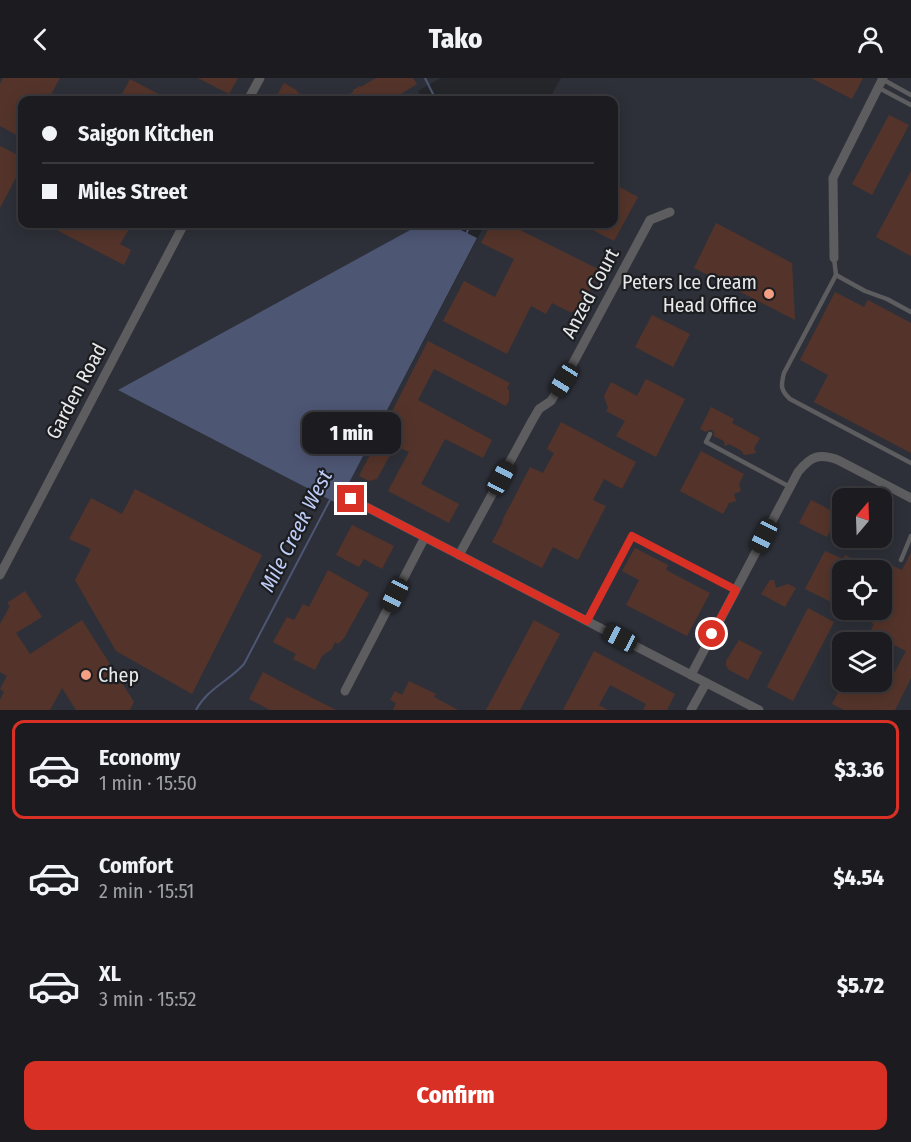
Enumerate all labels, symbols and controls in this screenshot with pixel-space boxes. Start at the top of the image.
icon: back [24,23,57,56]
text: Tako [429,23,482,55]
icon: person [854,23,887,56]
text: Saigon Kitchen [78,120,214,147]
text: Miles Street [78,178,187,205]
street label: Anzed Court [556,244,624,342]
place label: Peters Ice Cream Head Office [622,270,757,317]
marker: Peters Ice Cream Head Office [762,287,776,301]
street label: Garden Road [41,339,111,443]
car [547,360,581,400]
callout: 1 min [302,412,400,454]
text: 1 min [330,421,373,445]
car [485,458,517,498]
water label: Mile Creek West [254,466,338,596]
route end [337,485,364,512]
north arrow [832,488,892,548]
map controls [832,488,892,692]
car [748,516,780,556]
button: locate [832,560,892,620]
car [379,575,411,615]
route start [698,620,725,647]
car [600,622,640,654]
button: layers [832,632,892,692]
place label: Chep [98,663,139,687]
marker: Chep [79,668,93,682]
icon: car [27,743,81,797]
text: Economy [99,744,180,771]
text: $3.36 [835,756,884,783]
text: 1 min · 15:50 [99,771,197,795]
icon: car [27,851,81,905]
text: Comfort [99,852,173,879]
text: $4.54 [834,864,884,891]
text: 2 min · 15:51 [99,879,194,903]
icon: car [27,959,81,1013]
text: XL [99,960,121,987]
text: $5.72 [837,972,884,999]
text: 3 min · 15:52 [99,987,196,1011]
button: Confirm [24,1061,887,1130]

